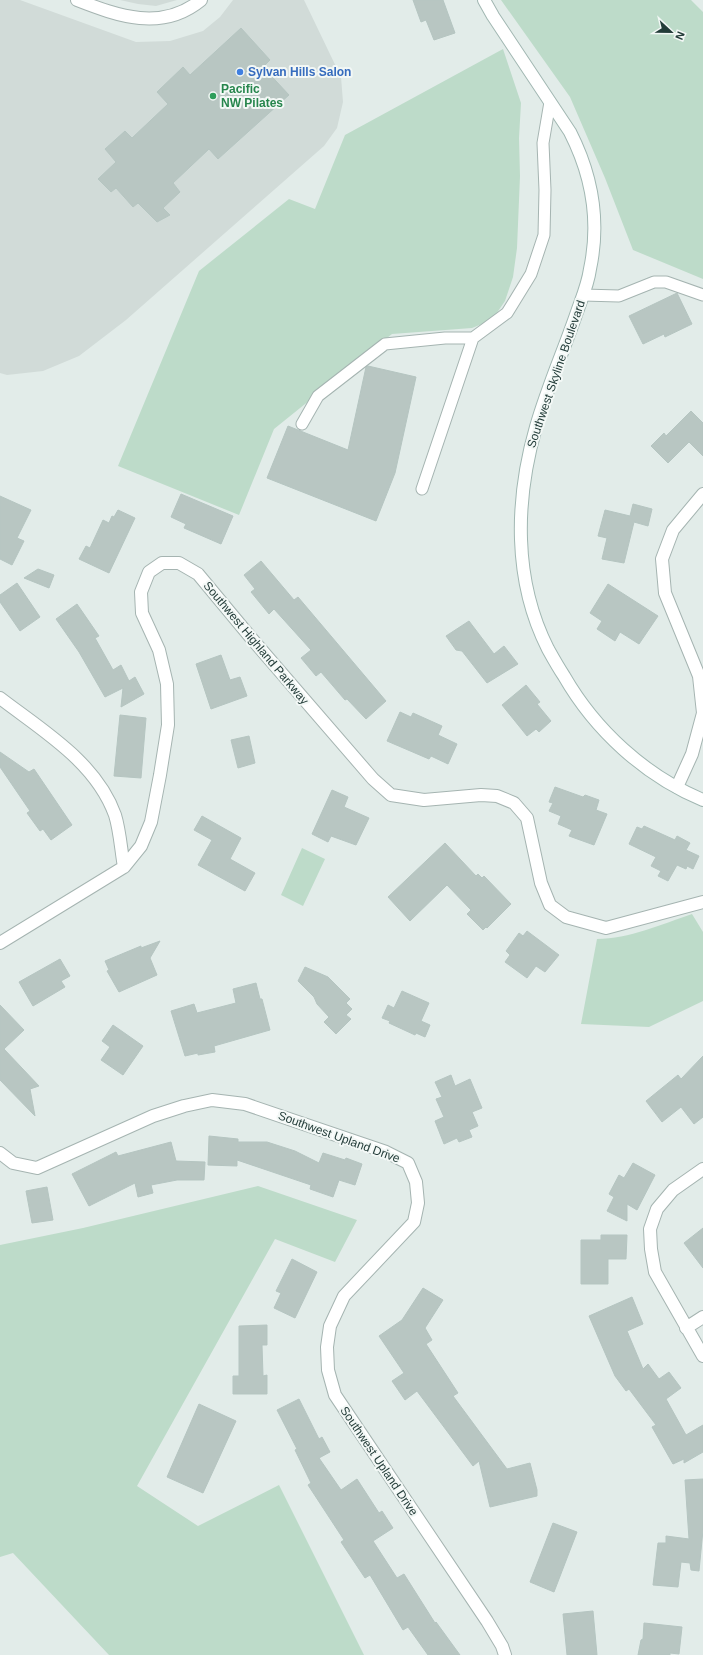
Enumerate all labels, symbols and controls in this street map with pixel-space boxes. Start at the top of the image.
north arrow [651,12,691,52]
text: N [673,30,687,42]
place label: Sylvan Hills Salon [248,65,351,79]
marker: Sylvan Hills Salon [235,67,245,77]
place label: Pacific NW Pilates [221,82,283,110]
marker: Pacific NW Pilates [208,91,218,101]
street label: Southwest Skyline Boulevard [524,298,588,450]
street label: Southwest Highland Parkway [200,579,312,707]
street label: Southwest Upland Drive [276,1108,402,1166]
street label: Southwest Upland Drive [337,1404,421,1519]

